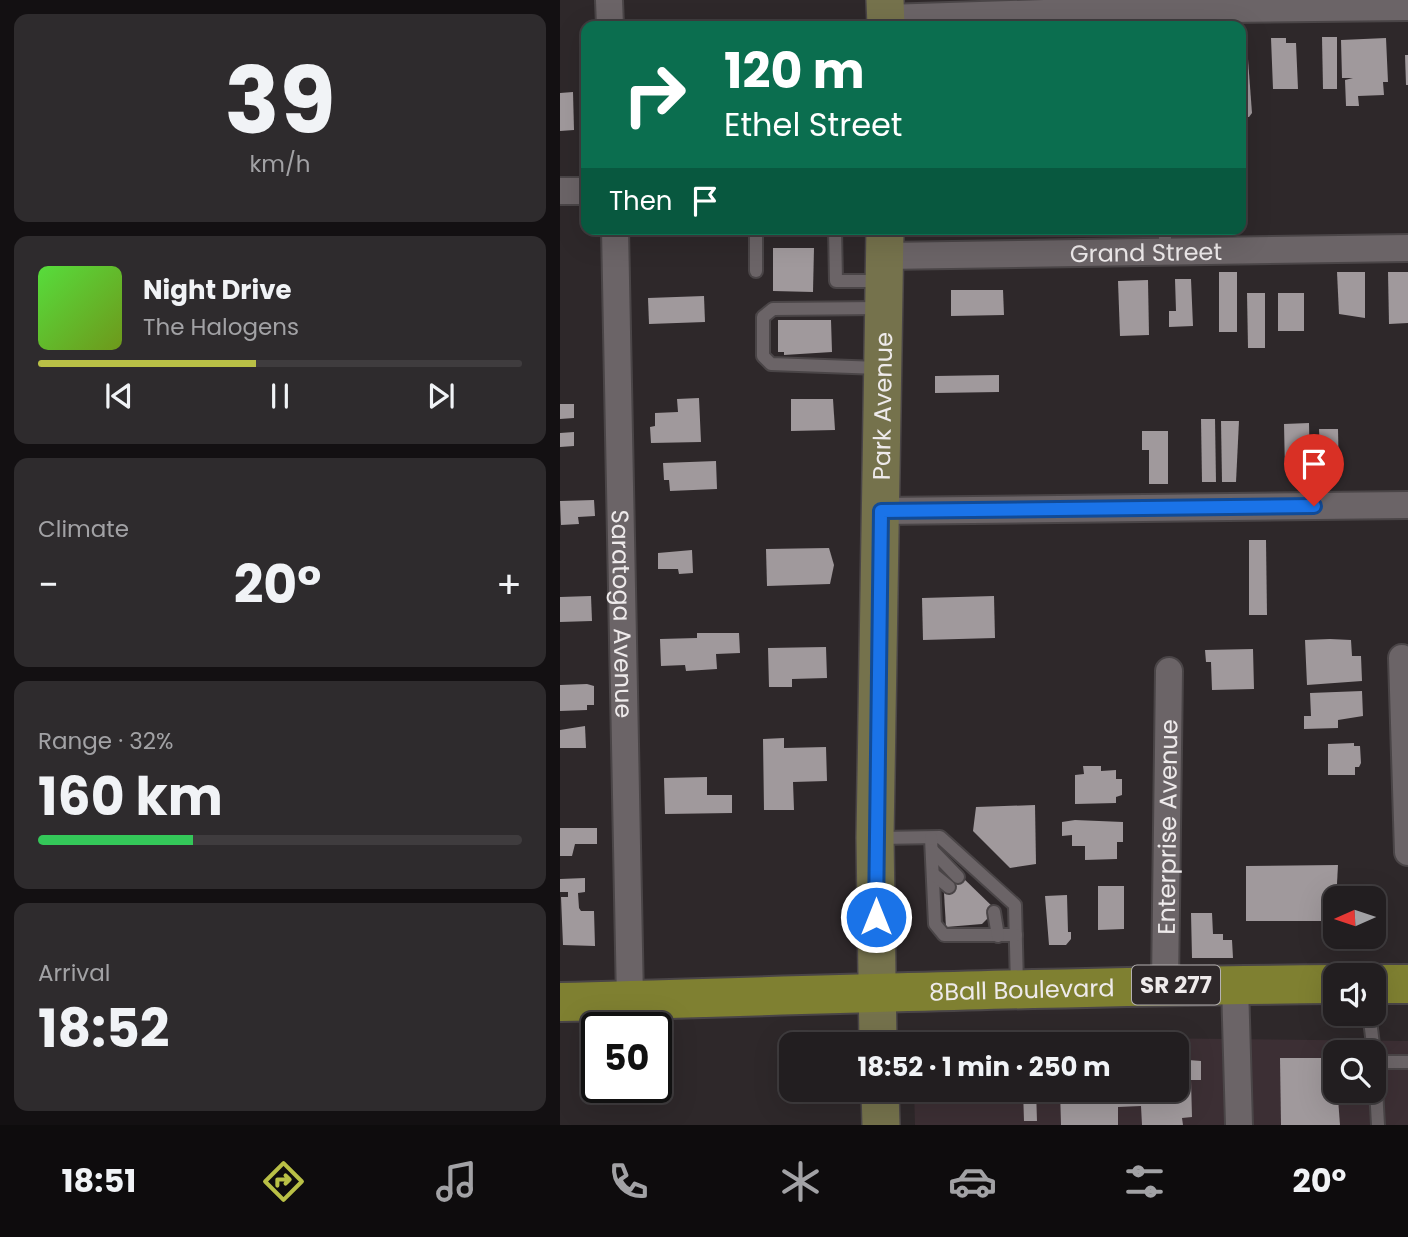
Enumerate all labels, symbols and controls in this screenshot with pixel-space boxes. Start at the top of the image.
text: 39 [224,37,336,165]
text: 120 m [724,37,865,105]
icon: right [609,49,700,140]
text: Ethel Street [724,102,903,147]
text: km/h [249,148,311,180]
icon: arrive [686,182,724,220]
text: Then [609,183,672,219]
street label: Grand Street [1070,234,1222,270]
text: Night Drive [143,272,291,308]
text: The Halogens [143,311,299,343]
street label: Park Avenue [864,332,900,480]
icon: previous [100,377,138,415]
icon: pause [261,377,299,415]
icon: next [422,377,460,415]
pin [1284,434,1344,506]
icon: arrive [1295,445,1333,483]
street label: Saratoga Avenue [604,509,641,719]
text: Climate [38,513,129,545]
text: 20° [234,548,321,621]
text: − [38,558,59,611]
text: + [496,558,522,611]
street label: Enterprise Avenue [1149,719,1185,935]
text: Range · 32% [38,725,173,757]
text: 160 km [38,760,223,833]
position arrow [839,880,913,954]
north arrow [1323,886,1386,948]
map controls [1323,886,1386,1103]
text: Arrival [38,957,110,989]
button: sound [1323,963,1386,1026]
road number: SR 277 [1132,966,1220,1004]
street label: 8Ball Boulevard [929,971,1115,1008]
text: 18:52 [38,992,170,1065]
speed limit sign: 50 [581,1012,672,1103]
button: search [1323,1040,1386,1103]
text: 18:52 · 1 min · 250 m [857,1049,1111,1085]
icon: directions [259,1157,308,1206]
icon: music [432,1157,481,1206]
icon: phone [604,1157,653,1206]
icon: climate [776,1157,825,1206]
icon: car [948,1157,997,1206]
icon: filters [1120,1157,1169,1206]
text: 18:51 [62,1158,136,1203]
text: 20° [1292,1158,1346,1203]

